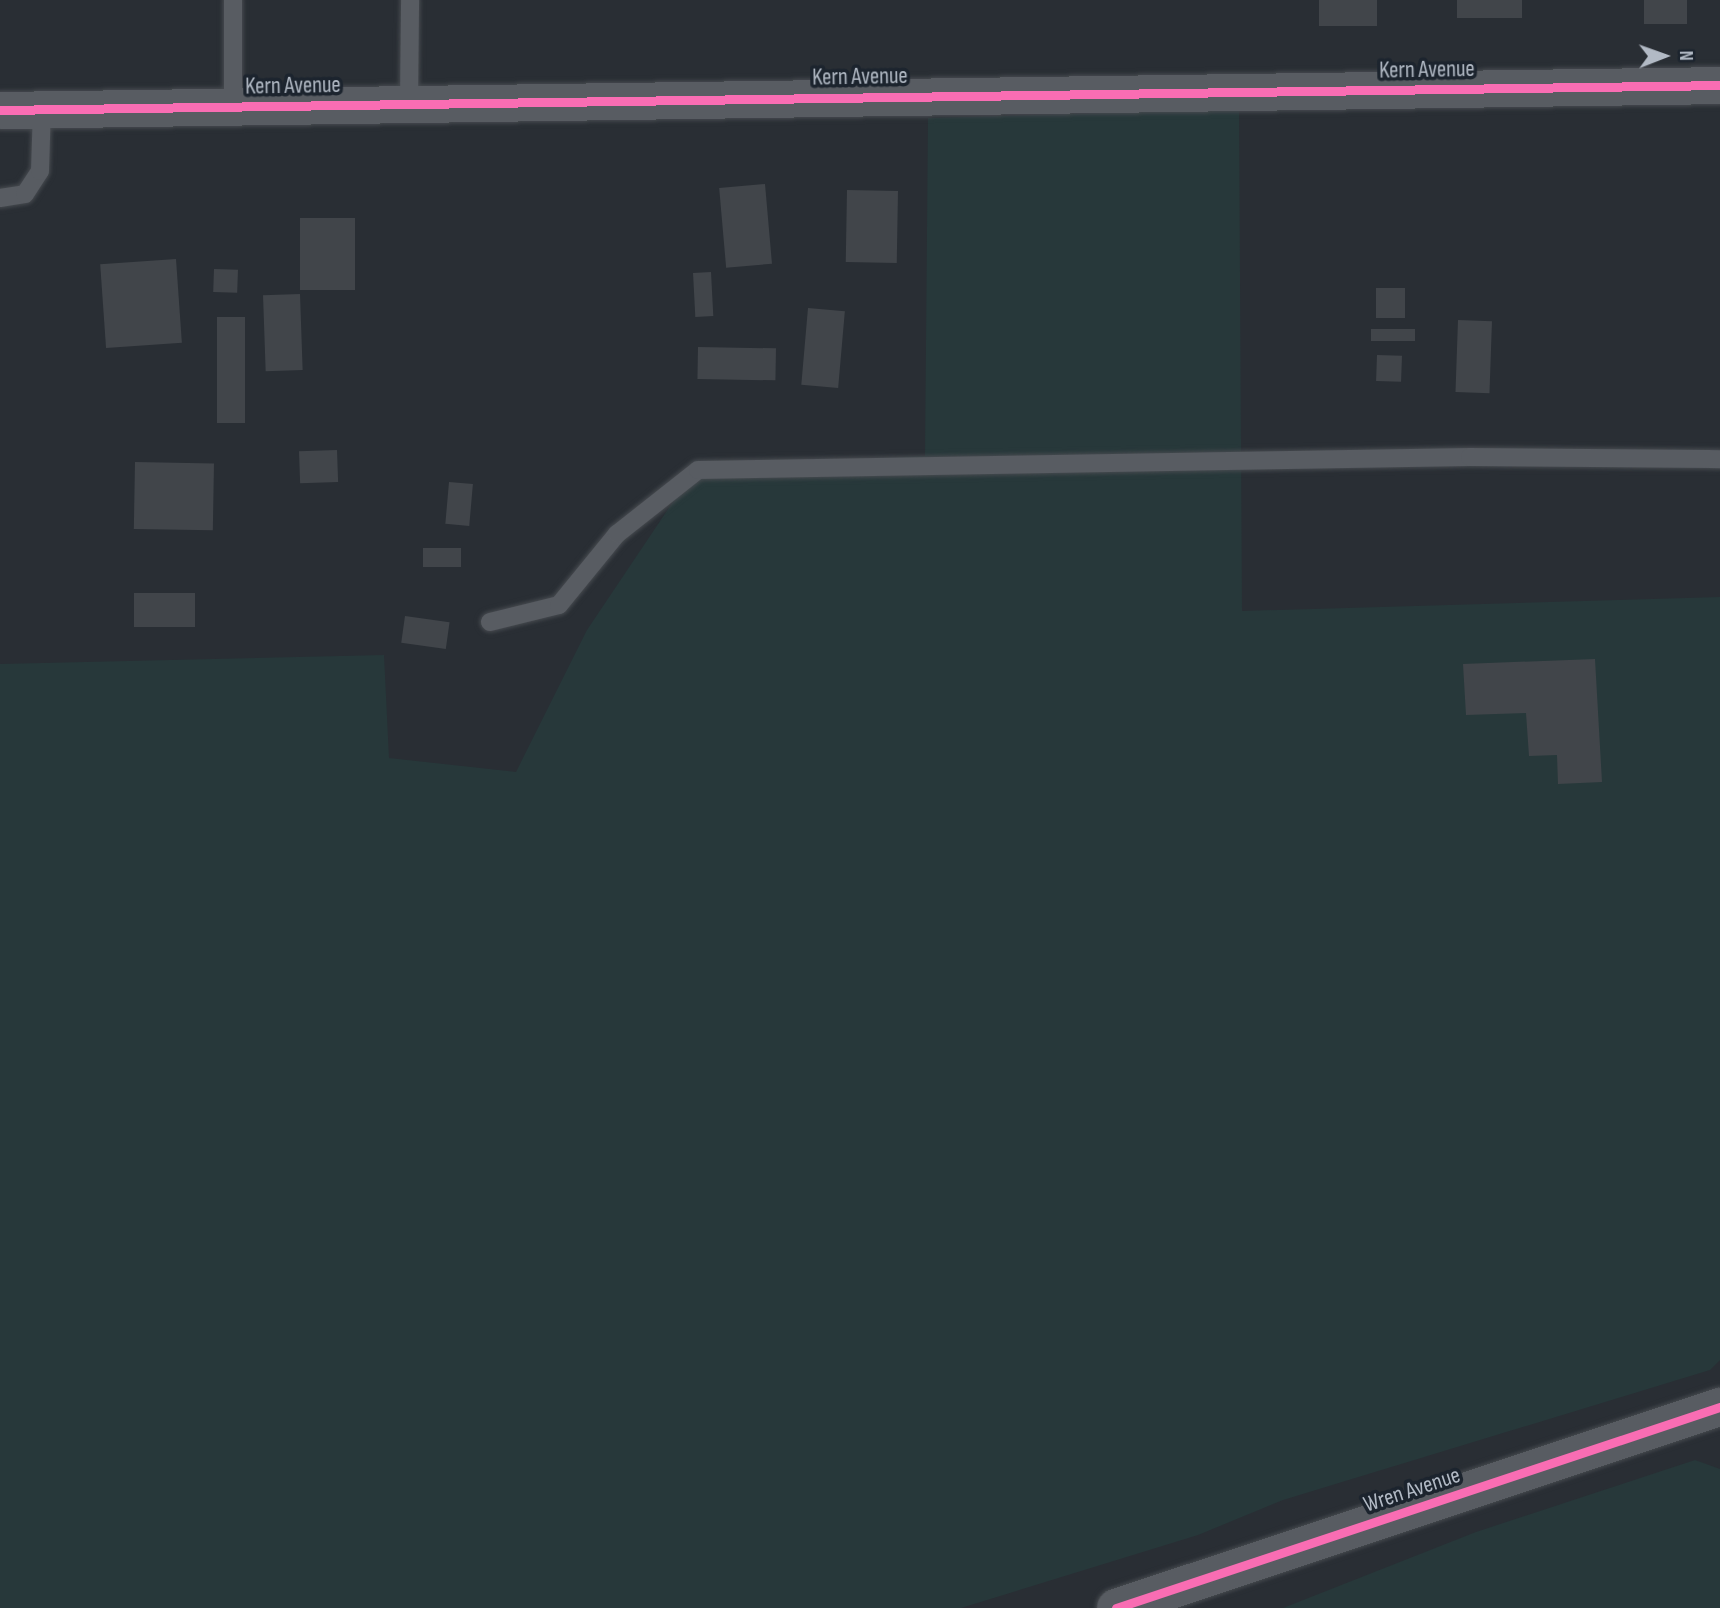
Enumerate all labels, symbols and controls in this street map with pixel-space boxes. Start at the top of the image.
north arrow [1629,21,1699,91]
text: N [1674,50,1697,61]
street label: Kern Avenue [1379,55,1475,85]
street label: Kern Avenue [812,62,908,92]
street label: Kern Avenue [245,71,341,101]
street label: Wren Avenue [1360,1461,1464,1519]

